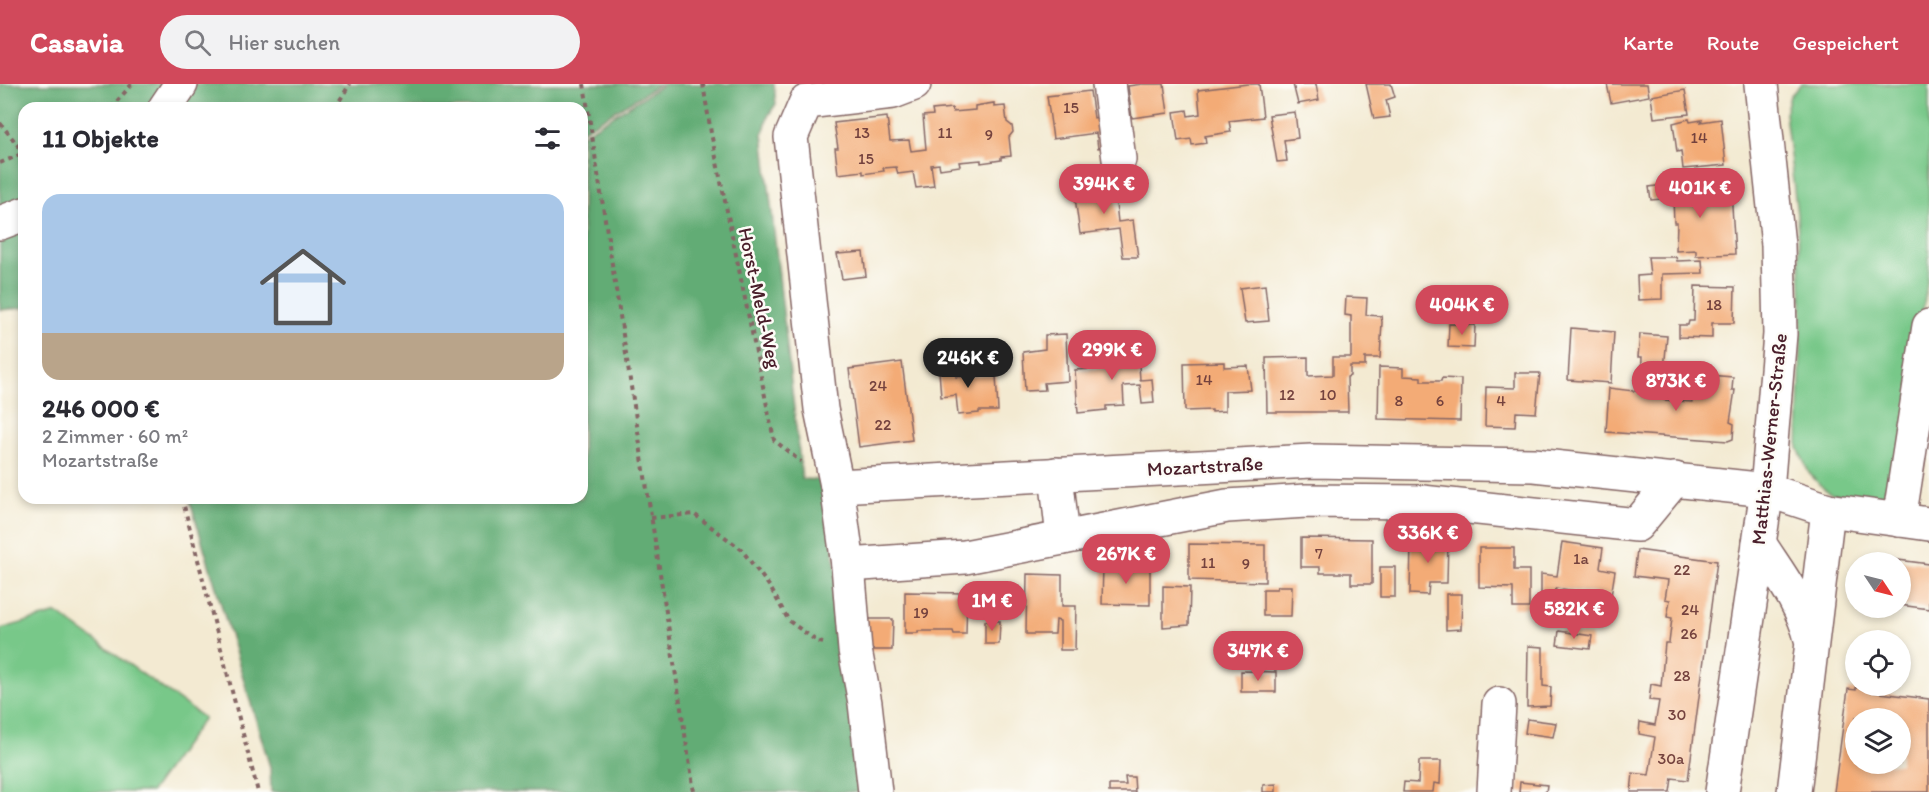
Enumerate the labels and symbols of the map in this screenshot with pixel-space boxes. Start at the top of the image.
house number: 15 [1063,98,1079,117]
house number: 13 [854,123,870,142]
house number: 11 [938,123,953,142]
house number: 9 [985,125,993,144]
house number: 14 [1690,128,1708,147]
house number: 15 [858,149,874,168]
pin: 394K € [1055,164,1153,215]
pin: 401K € [1651,168,1749,219]
street label: Horst-Meld-Weg [733,225,787,371]
pin: 404K € [1413,285,1511,336]
house number: 18 [1706,295,1722,314]
pin: 299K € [1063,330,1161,381]
street label: Matthias-Werner-Straße [1746,332,1792,546]
pin: 246K € [919,338,1017,389]
pin: 873K € [1627,361,1725,412]
house number: 14 [1195,370,1213,389]
house number: 24 [869,376,887,395]
house number: 12 [1279,385,1296,404]
house number: 10 [1319,385,1337,404]
house number: 8 [1395,391,1404,410]
house number: 6 [1436,391,1444,410]
house number: 4 [1496,391,1506,410]
house number: 22 [875,415,892,434]
street label: Mozartstraße [1146,451,1264,481]
pin: 336K € [1379,513,1477,564]
pin: 267K € [1077,534,1175,585]
house number: 7 [1315,544,1323,563]
house number: 1a [1573,549,1590,568]
north arrow [1845,552,1911,618]
house number: 11 [1201,553,1216,572]
house number: 9 [1242,554,1250,573]
house number: 22 [1674,560,1691,579]
pin: 1M € [956,581,1028,632]
pin: 582K € [1525,589,1623,640]
house number: 24 [1681,600,1699,619]
house number: 19 [913,603,929,622]
house number: 26 [1681,624,1697,643]
pin: 347K € [1209,631,1307,682]
house number: 28 [1673,666,1691,685]
house number: 30 [1668,705,1686,724]
house number: 30a [1658,749,1685,768]

